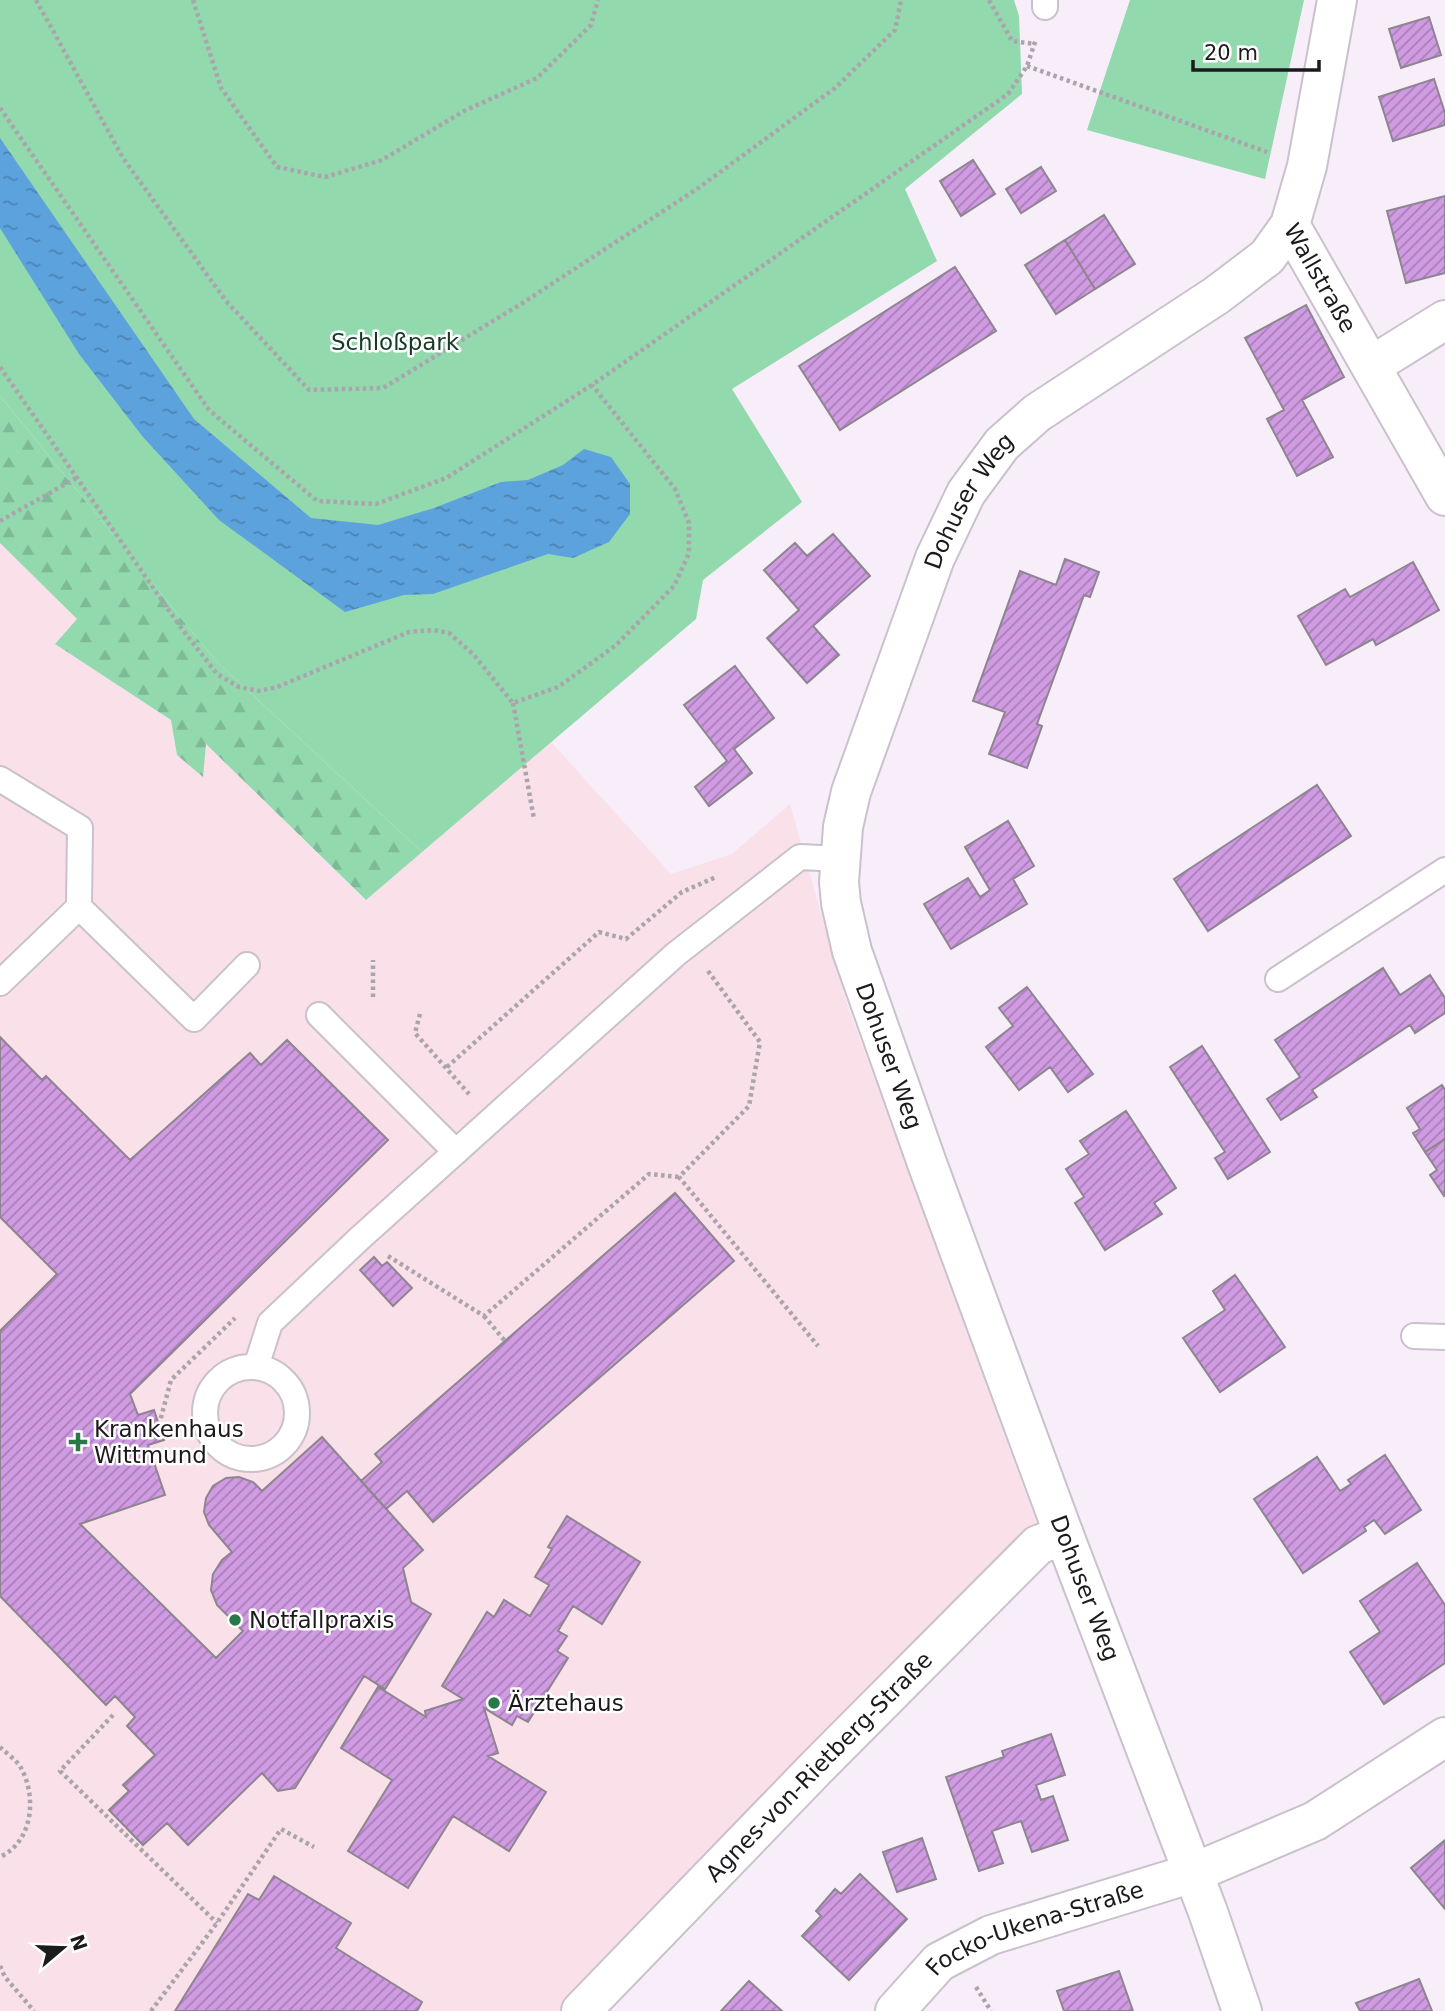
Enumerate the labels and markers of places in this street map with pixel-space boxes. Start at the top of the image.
place label: Krankenhaus Wittmund [94,1416,244,1468]
marker: Krankenhaus Wittmund [68,1432,88,1452]
place label: Notfallpraxis [249,1607,394,1633]
marker: Notfallpraxis [227,1612,243,1628]
place label: Ärztehaus [508,1689,624,1716]
marker: Ärztehaus [486,1695,502,1711]

